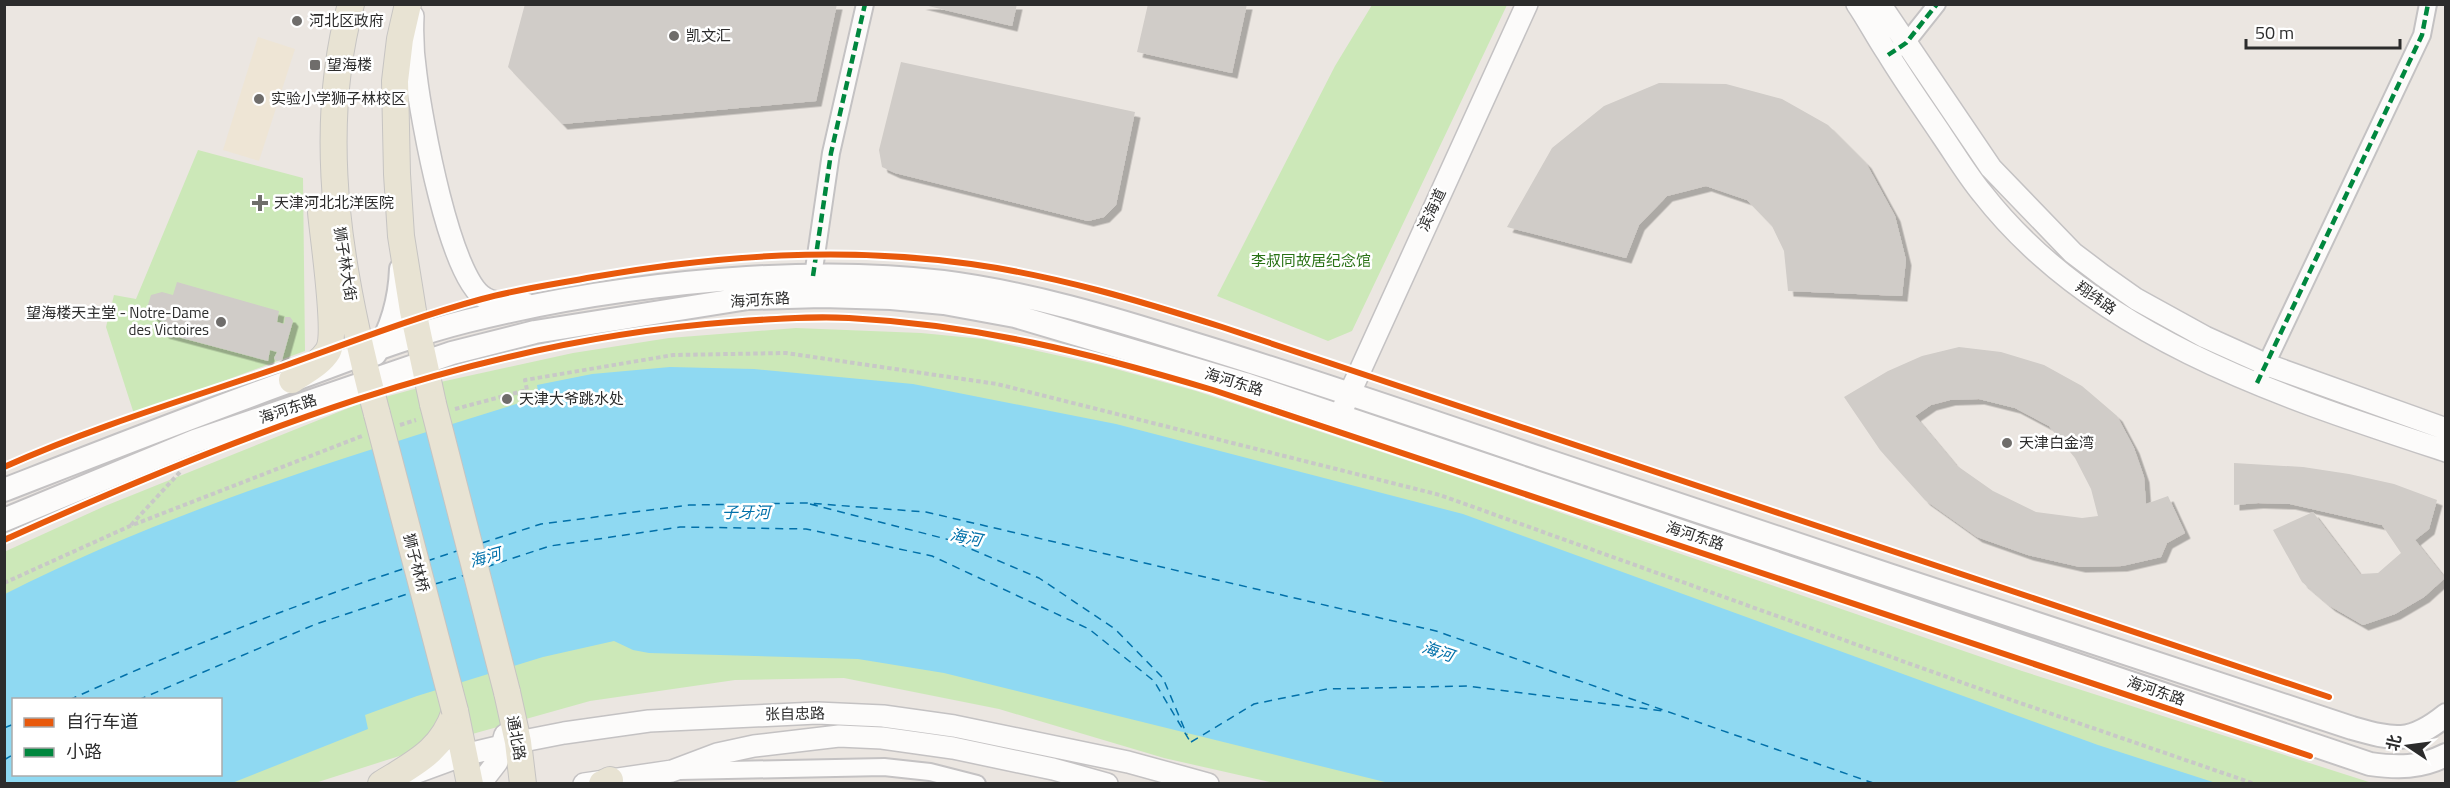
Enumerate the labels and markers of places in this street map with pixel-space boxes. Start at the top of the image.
place label: 河北区政府 [309,9,384,32]
marker: 河北区政府 [290,14,304,28]
place label: 凯文汇 [686,24,731,47]
marker: 凯文汇 [667,29,681,43]
place label: 望海楼 [327,53,372,76]
marker: 望海楼 [308,58,322,72]
place label: 实验小学狮子林校区 [271,87,406,110]
marker: 实验小学狮子林校区 [252,92,266,106]
place label: 天津河北北洋医院 [274,191,394,214]
marker: 天津河北北洋医院 [251,194,269,212]
place label: 望海楼天主堂 - Notre-Dame des Victoires [26,301,209,341]
marker: 望海楼天主堂 - Notre-Dame des Victoires [214,315,228,329]
place label: 天津大爷跳水处 [519,387,624,410]
marker: 天津大爷跳水处 [500,392,514,406]
place label: 天津白金湾 [2019,431,2094,454]
marker: 天津白金湾 [2000,436,2014,450]

